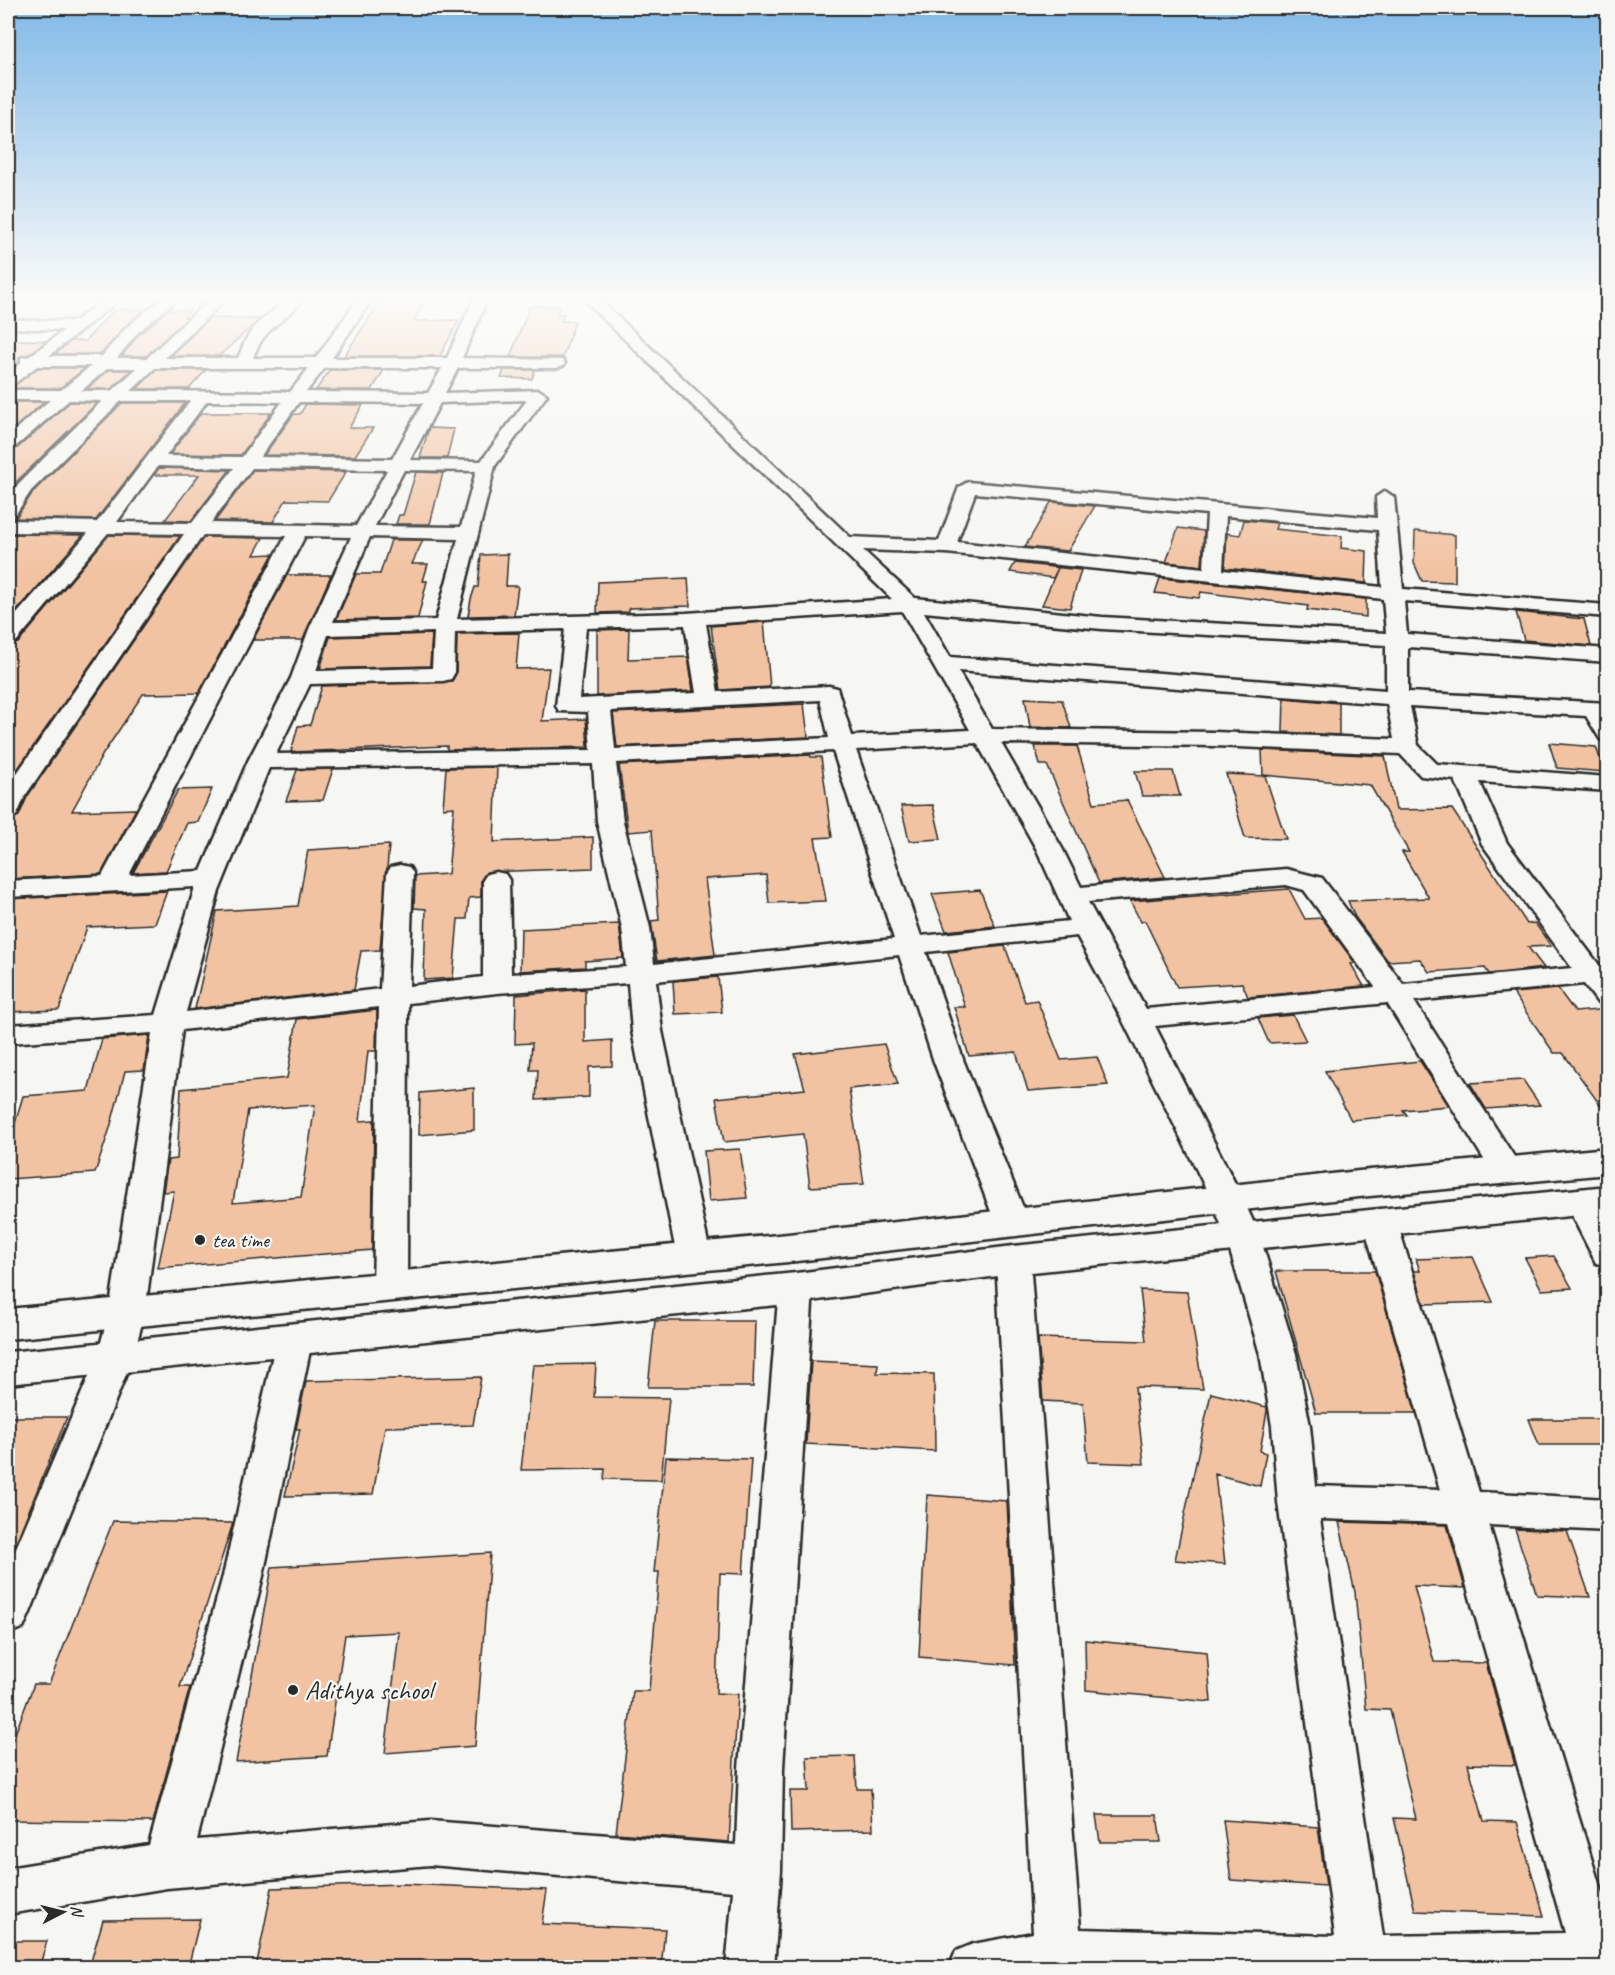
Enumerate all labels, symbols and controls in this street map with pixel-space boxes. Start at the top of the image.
place label: tea time [212,1227,271,1253]
marker: tea time [193,1233,207,1247]
place label: Adithya school [305,1674,437,1707]
marker: Adithya school [286,1683,300,1697]
north arrow [33,1882,93,1942]
text: N [66,1904,88,1919]

